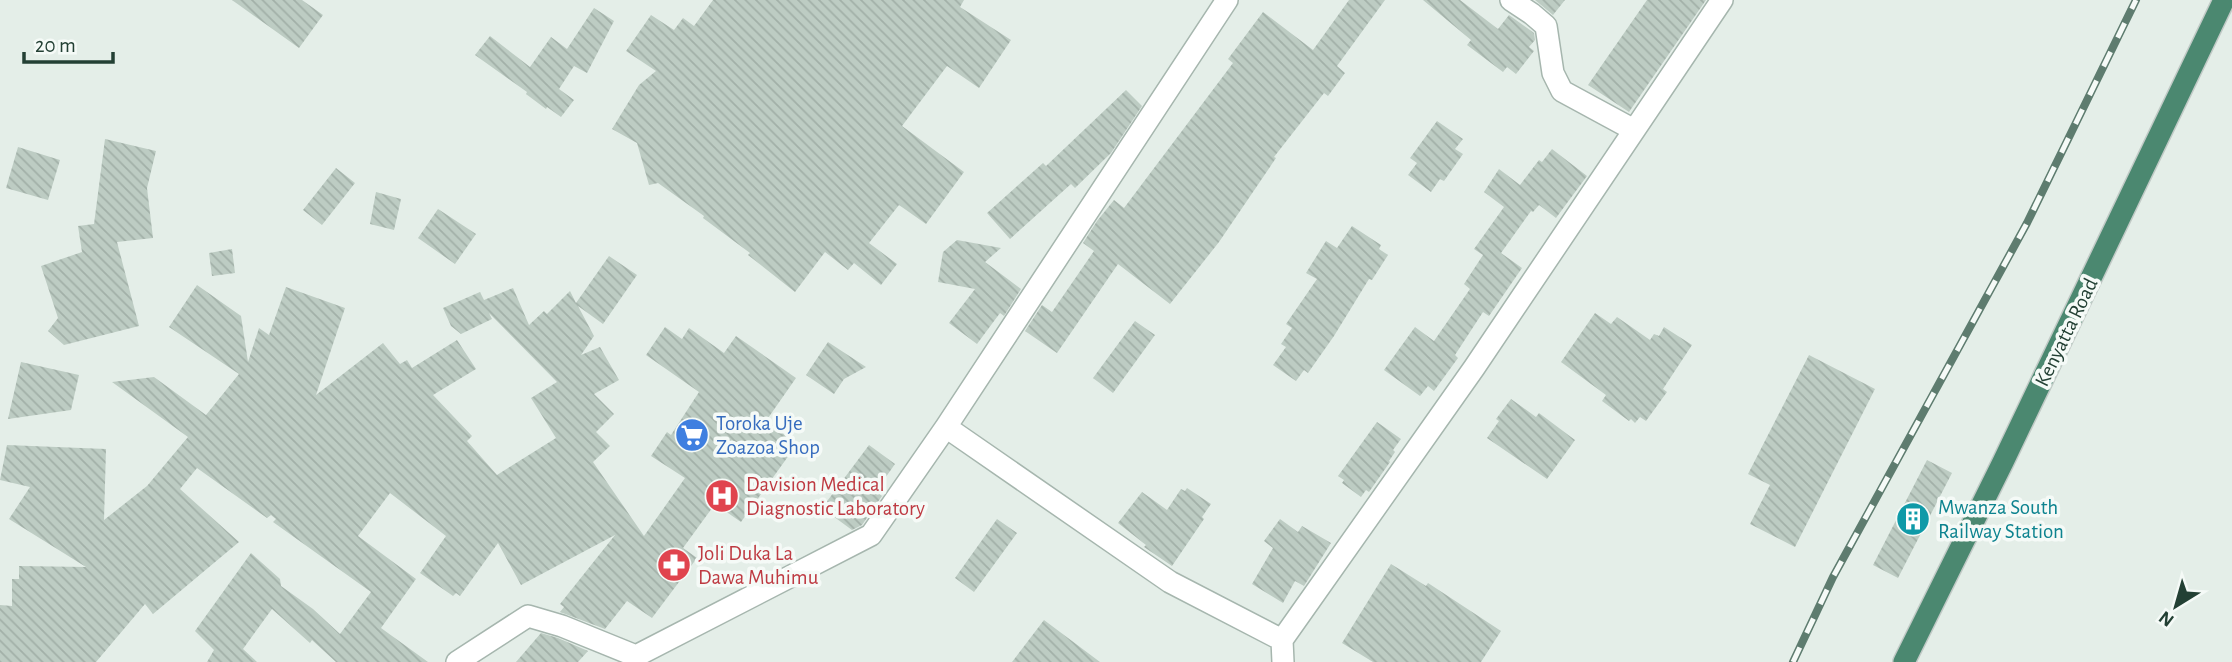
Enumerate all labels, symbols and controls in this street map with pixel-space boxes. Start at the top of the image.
scale bar [24,21,114,65]
text: 20 m [35,35,76,56]
street label: Kenyatta Road [2031,275,2102,390]
place label: Toroka Uje Zoazoa Shop [716,413,820,458]
supermarket icon: Toroka Uje Zoazoa Shop [673,416,711,454]
place label: Davision Medical Diagnostic Laboratory [746,474,925,519]
hospital icon: Davision Medical Diagnostic Laboratory [703,477,741,515]
place label: Mwanza South Railway Station [1938,497,2064,542]
building icon: Mwanza South Railway Station [1894,500,1932,538]
place label: Joli Duka La Dawa Muhimu [698,543,819,588]
pharmacy icon: Joli Duka La Dawa Muhimu [655,546,693,584]
north arrow [2141,571,2211,641]
text: N [2156,607,2178,630]

